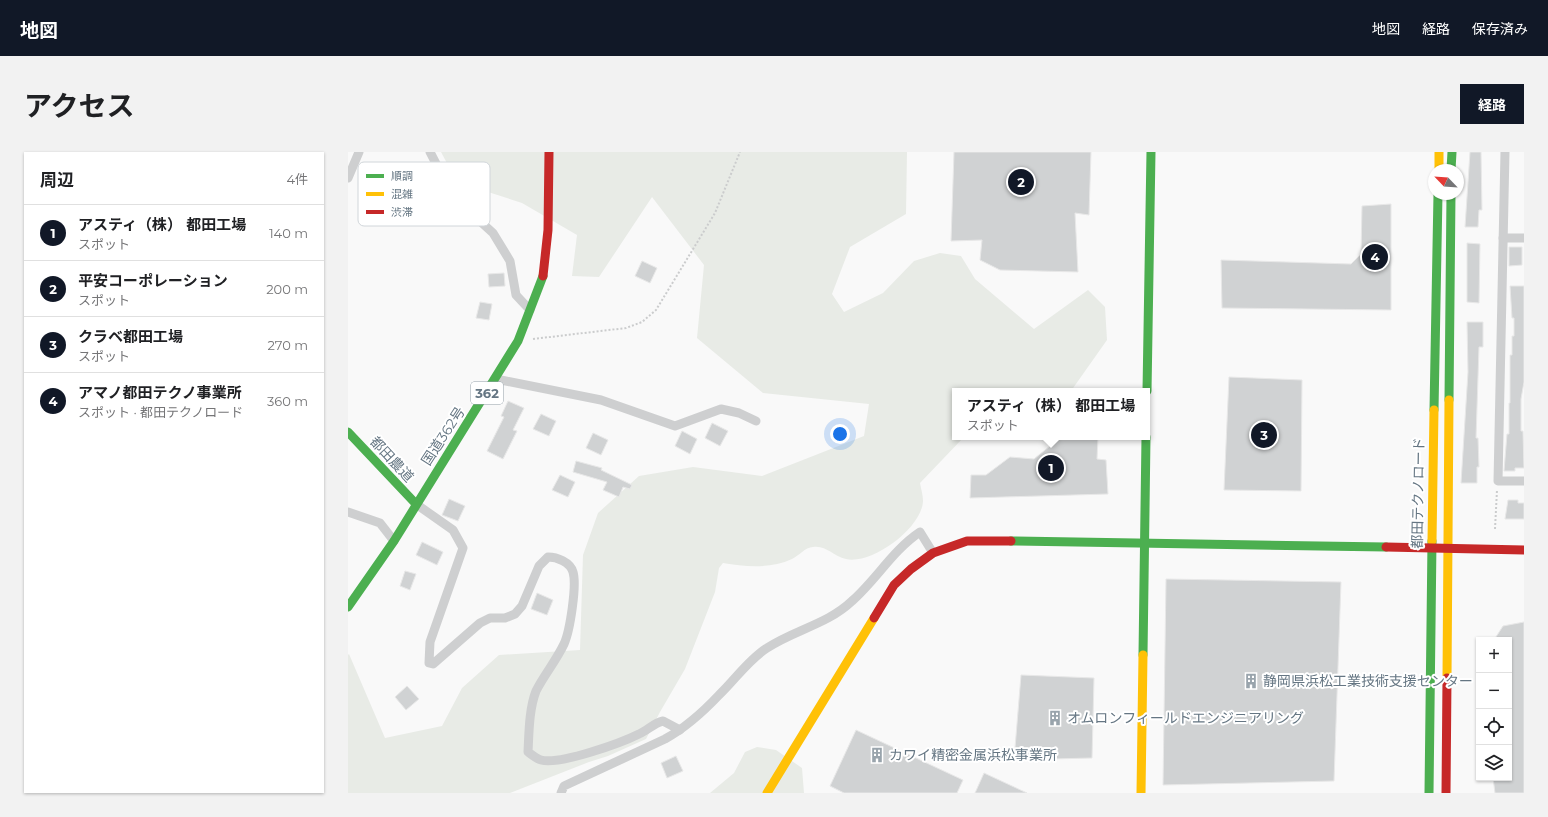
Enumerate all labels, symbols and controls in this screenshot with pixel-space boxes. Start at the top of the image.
text: 地図 [20,19,58,42]
text: 地図 [1372,20,1400,38]
text: 経路 [1422,20,1450,38]
text: 保存済み [1472,20,1528,38]
button: 経路 [1460,84,1524,124]
text: アクセス [24,89,135,123]
legend [358,162,490,226]
north arrow [1428,164,1464,200]
pin: 2 [1008,167,1034,197]
text: 順調 [391,169,413,183]
text: 周辺 [40,170,74,190]
text: 4件 [286,171,308,187]
text: 混雑 [391,187,413,201]
text: 渋滞 [391,205,413,219]
text: アスティ（株） 都田工場 [78,215,246,234]
text: 1 [50,225,56,241]
text: 140 m [269,225,308,241]
text: スポット [78,236,130,252]
pin: 4 [1362,242,1388,272]
text: 平安コーポレーション [78,271,228,290]
text: 2 [49,281,57,297]
text: 200 m [266,281,308,297]
text: スポット [78,292,130,308]
text: クラベ都田工場 [78,327,183,346]
text: 3 [49,337,57,353]
text: 270 m [267,337,308,353]
text: スポット [78,348,130,364]
road number: 362 [471,382,503,404]
text: アマノ都田テクノ事業所 [78,383,242,402]
popup [952,388,1150,440]
text: 4 [49,393,57,409]
text: 360 m [267,393,308,409]
text: アスティ（株） 都田工場 [967,396,1135,415]
street label: 国道362号 [417,403,469,469]
text: スポット · 都田テクノロード [78,404,243,420]
text: スポット [967,417,1019,433]
pin: 3 [1251,420,1277,450]
your location [830,424,850,444]
street label: 都田農道 [366,432,418,486]
street label: 都田テクノロード [1408,437,1428,549]
pin: 1 [1038,453,1064,483]
map controls [1476,637,1512,781]
button: + [1476,637,1512,673]
building icon: 静岡県浜松工業技術支援センター [1242,672,1260,690]
place label: 静岡県浜松工業技術支援センター [1263,672,1473,690]
button: − [1476,673,1512,709]
building icon: オムロンフィールドエンジニアリング [1046,709,1064,727]
place label: オムロンフィールドエンジニアリング [1067,709,1304,727]
button: locate [1476,709,1512,745]
button: layers [1476,745,1512,781]
building icon: カワイ精密金属浜松事業所 [868,746,886,764]
place label: カワイ精密金属浜松事業所 [889,746,1057,764]

